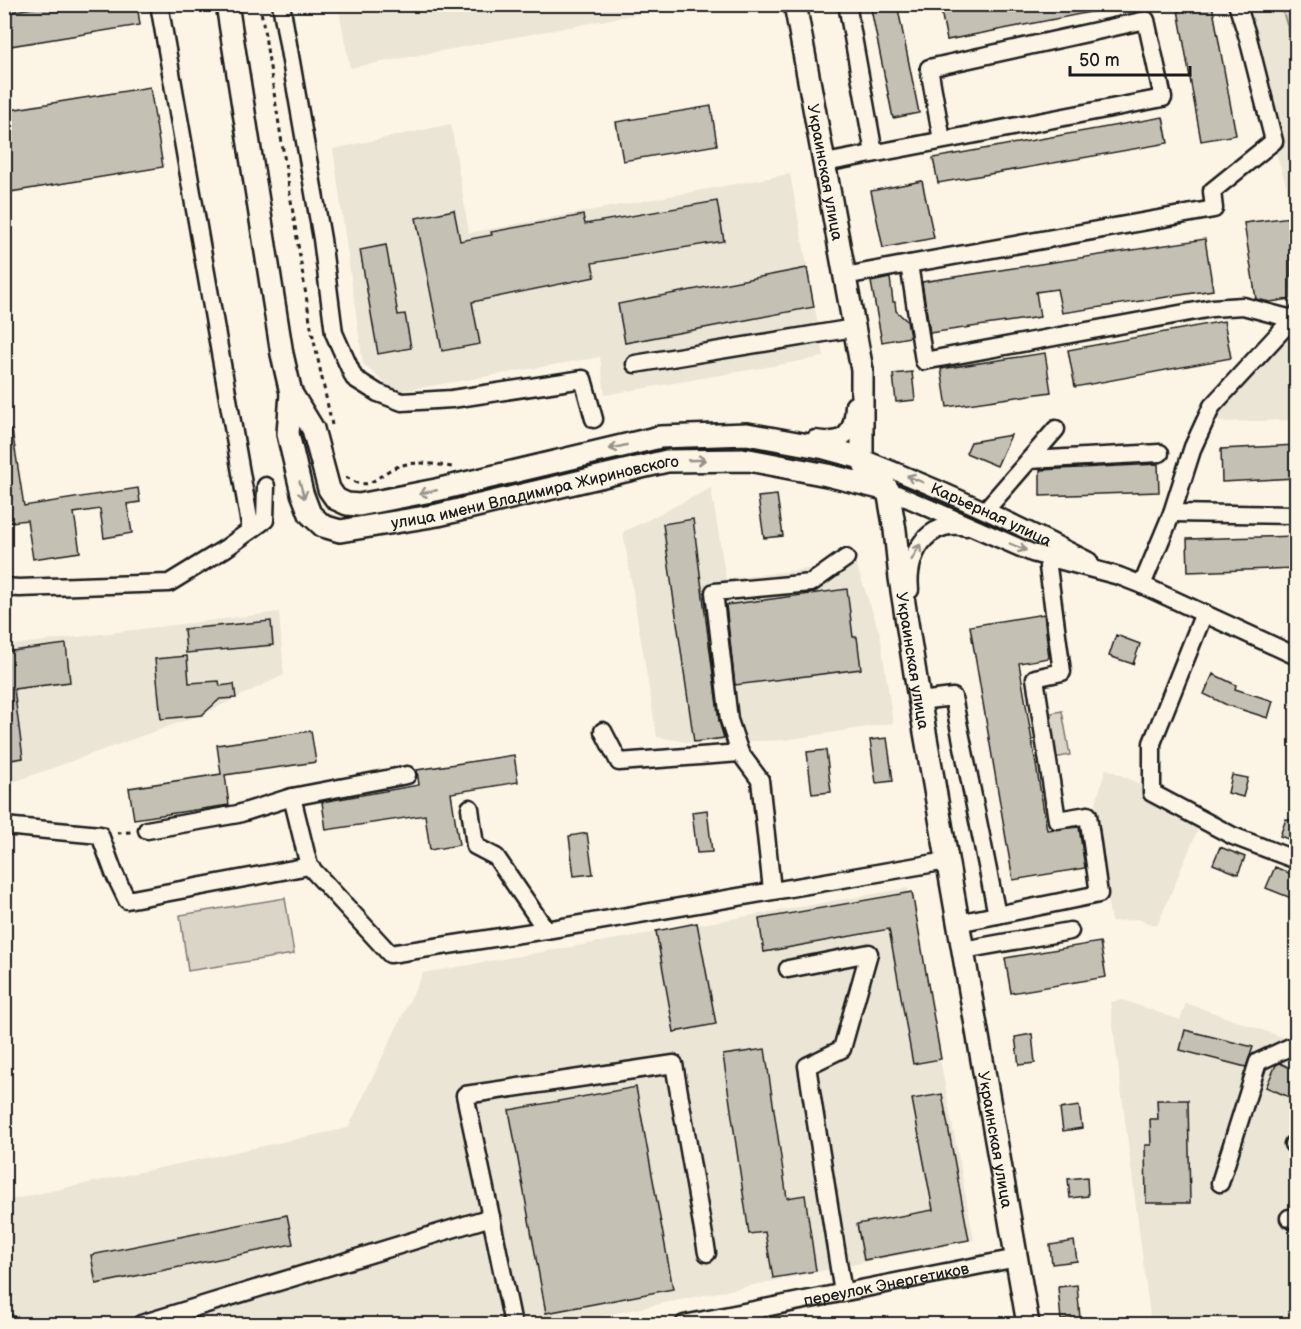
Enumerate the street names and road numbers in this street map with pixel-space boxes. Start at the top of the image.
street label: Украинская улица [802,103,846,243]
street label: улица имени Владимира Жириновского [390,453,679,534]
street label: Карьерная улица [928,479,1055,552]
street label: Украинская улица [891,591,932,731]
street label: Украинская улица [973,1070,1016,1210]
street label: переулок Энергетиков [802,1260,971,1311]

